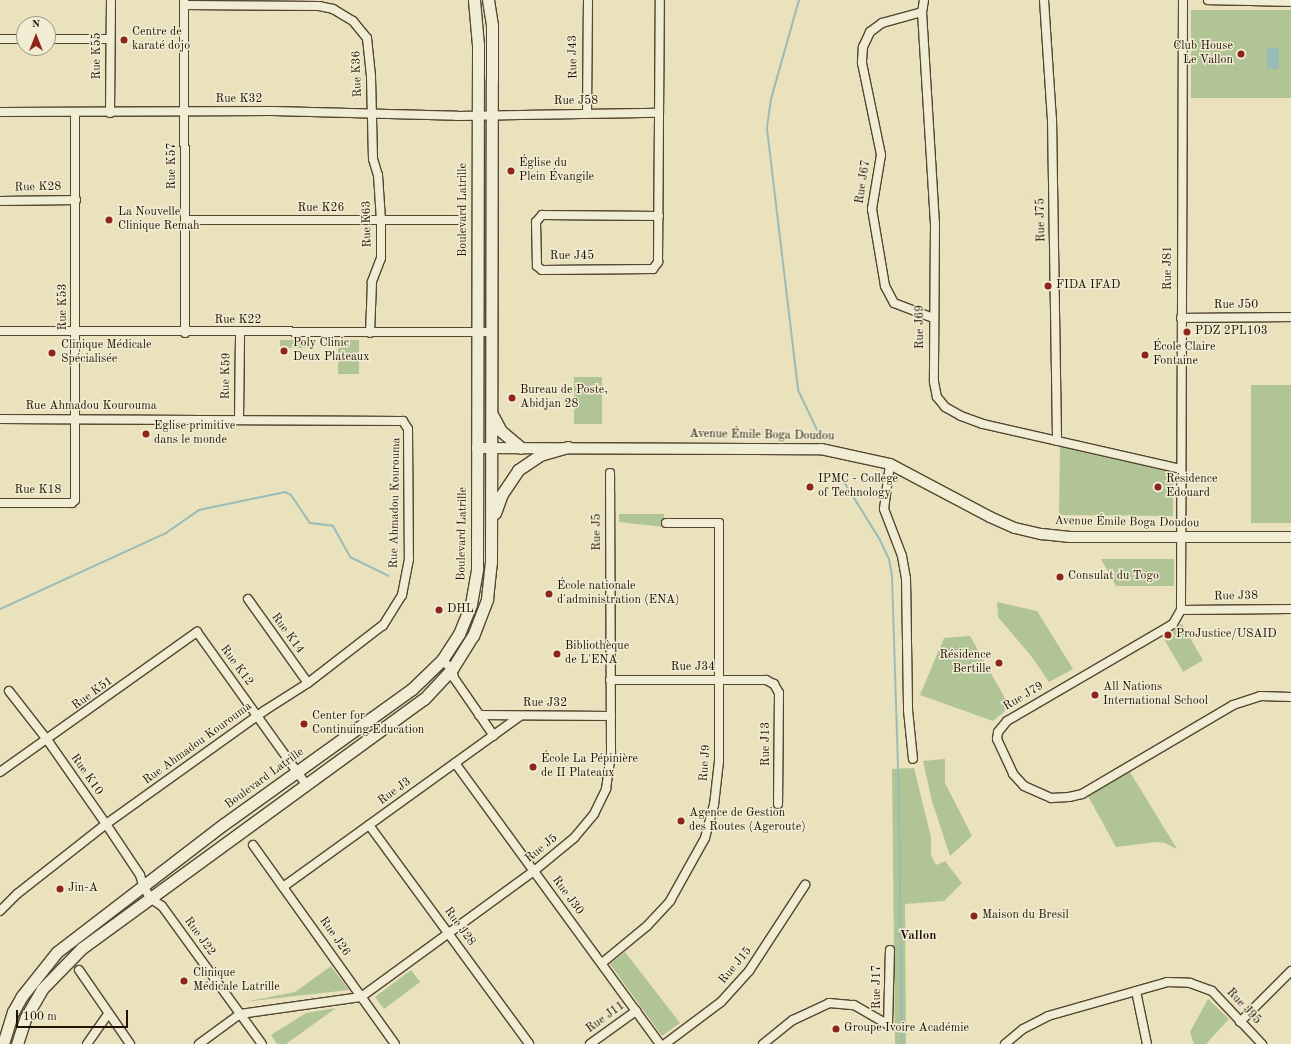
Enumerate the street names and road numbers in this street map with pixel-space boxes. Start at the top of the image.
street label: Rue K55 [91,33,105,79]
street label: Rue J43 [566,35,582,79]
street label: Rue K36 [350,50,366,98]
street label: Rue K32 [216,93,262,107]
street label: Rue J58 [554,95,598,109]
street label: Rue K57 [166,143,180,189]
street label: Rue J67 [853,159,875,205]
street label: Boulevard Latrille [457,163,471,257]
street label: Rue K28 [14,180,62,196]
street label: Rue J75 [1034,198,1050,242]
street label: Rue K63 [360,200,376,248]
street label: Rue K26 [298,202,344,216]
street label: Rue J81 [1162,246,1176,290]
street label: Rue J45 [550,250,594,264]
street label: Rue K53 [57,284,71,330]
street label: Rue J50 [1214,299,1258,313]
street label: Rue J69 [914,305,928,349]
street label: Rue K22 [215,314,261,328]
street label: Rue K59 [219,352,235,400]
street label: Rue Ahmadou Kourouma [25,400,157,414]
street label: Avenue Émile Boga Doudou [689,428,835,444]
street label: Rue Ahmadou Kourouma [388,437,404,569]
street label: Rue K18 [15,484,61,498]
street label: Boulevard Latrille [455,487,471,581]
street label: Rue J5 [591,513,605,551]
street label: Avenue Émile Boga Doudou [1054,515,1200,531]
street label: Rue J38 [1214,589,1258,605]
street label: Rue K14 [267,611,307,657]
street label: Rue K12 [216,643,256,689]
street label: Rue J34 [671,661,715,675]
street label: Rue K51 [70,674,116,714]
street label: Rue J79 [1001,679,1047,715]
street label: Rue J32 [523,697,567,711]
street label: Rue Ahmadou Kourouma [141,700,255,788]
street label: Rue J13 [760,722,774,766]
street label: Rue J9 [698,744,714,782]
street label: Boulevard Latrille [223,745,307,813]
street label: Rue K10 [67,752,105,798]
street label: Rue J3 [376,775,414,809]
street label: Rue J5 [523,832,561,866]
street label: Rue J30 [548,874,586,918]
street label: Rue J28 [440,905,478,949]
street label: Rue J22 [180,915,218,959]
street label: Rue J26 [315,915,353,959]
street label: Rue J15 [716,944,756,988]
street label: Rue J17 [871,965,885,1009]
street label: Rue J95 [1223,986,1263,1028]
street label: Rue J11 [584,999,628,1037]

